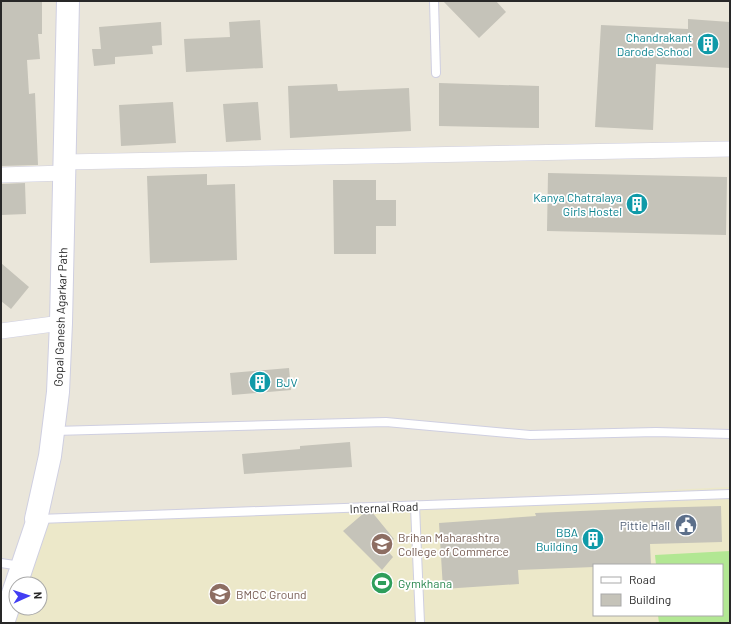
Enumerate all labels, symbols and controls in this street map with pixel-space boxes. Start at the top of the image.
place label: Chandrakant Darode School [617,30,692,58]
building icon: Chandrakant Darode School [695,31,721,57]
place label: Kanya Chatralaya Girls Hostel [533,190,622,218]
building icon: Kanya Chatralaya Girls Hostel [624,191,650,217]
street label: Gopal Ganesh Agarkar Path [51,247,69,387]
building icon: BJV [247,369,273,395]
place label: BJV [276,375,298,389]
street label: Internal Road [349,499,419,515]
public building icon: Pittie Hall [673,512,699,538]
place label: Pittie Hall [620,518,670,532]
place label: BBA Building [536,525,578,553]
building icon: BBA Building [580,526,606,552]
place label: Brihan Maharashtra College of Commerce [398,530,509,558]
school or university icon: Brihan Maharashtra College of Commerce [369,531,395,557]
legend [593,564,723,616]
sports icon: Gymkhana [369,570,395,596]
text: Road [629,572,656,586]
north arrow [8,576,48,616]
place label: Gymkhana [398,576,452,590]
school or university icon: BMCC Ground [207,581,233,607]
place label: BMCC Ground [236,587,307,601]
text: N [32,591,45,599]
text: Building [629,592,671,606]

